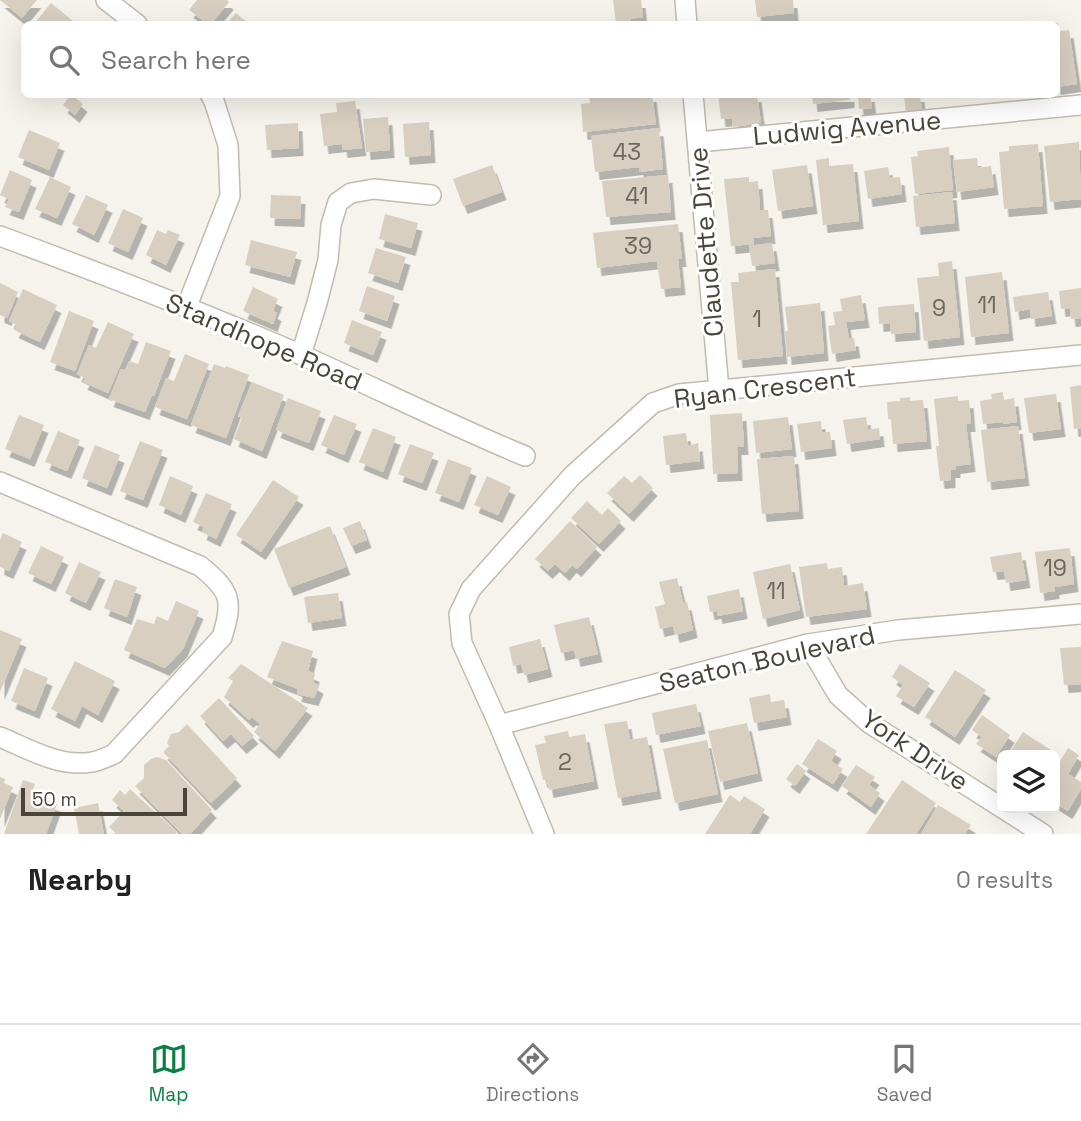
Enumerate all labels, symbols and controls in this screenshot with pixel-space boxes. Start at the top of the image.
search box [21,21,1060,98]
icon: search [45,41,83,79]
text: Search here [101,43,251,77]
street label: Ludwig Avenue [751,103,943,153]
house number: 43 [613,137,641,167]
street label: Claudette Drive [681,146,731,338]
house number: 41 [625,181,649,211]
house number: 39 [624,231,652,261]
street label: Standhope Road [161,285,367,399]
house number: 11 [977,290,997,320]
house number: 9 [932,293,946,323]
house number: 1 [752,304,762,334]
street label: Ryan Crescent [672,360,858,416]
house number: 19 [1043,553,1067,583]
house number: 11 [766,576,786,606]
street label: Seaton Boulevard [656,618,878,700]
street label: York Drive [855,702,975,798]
house number: 2 [558,747,572,777]
map controls [997,750,1060,813]
button: layers [997,750,1060,813]
scale bar [21,785,187,817]
text: 50 m [32,787,77,812]
text: Nearby [28,860,132,899]
text: 0 results [956,865,1053,895]
tab: Map [149,1040,188,1107]
tab: Directions [486,1040,579,1107]
tab: Saved [877,1040,932,1107]

